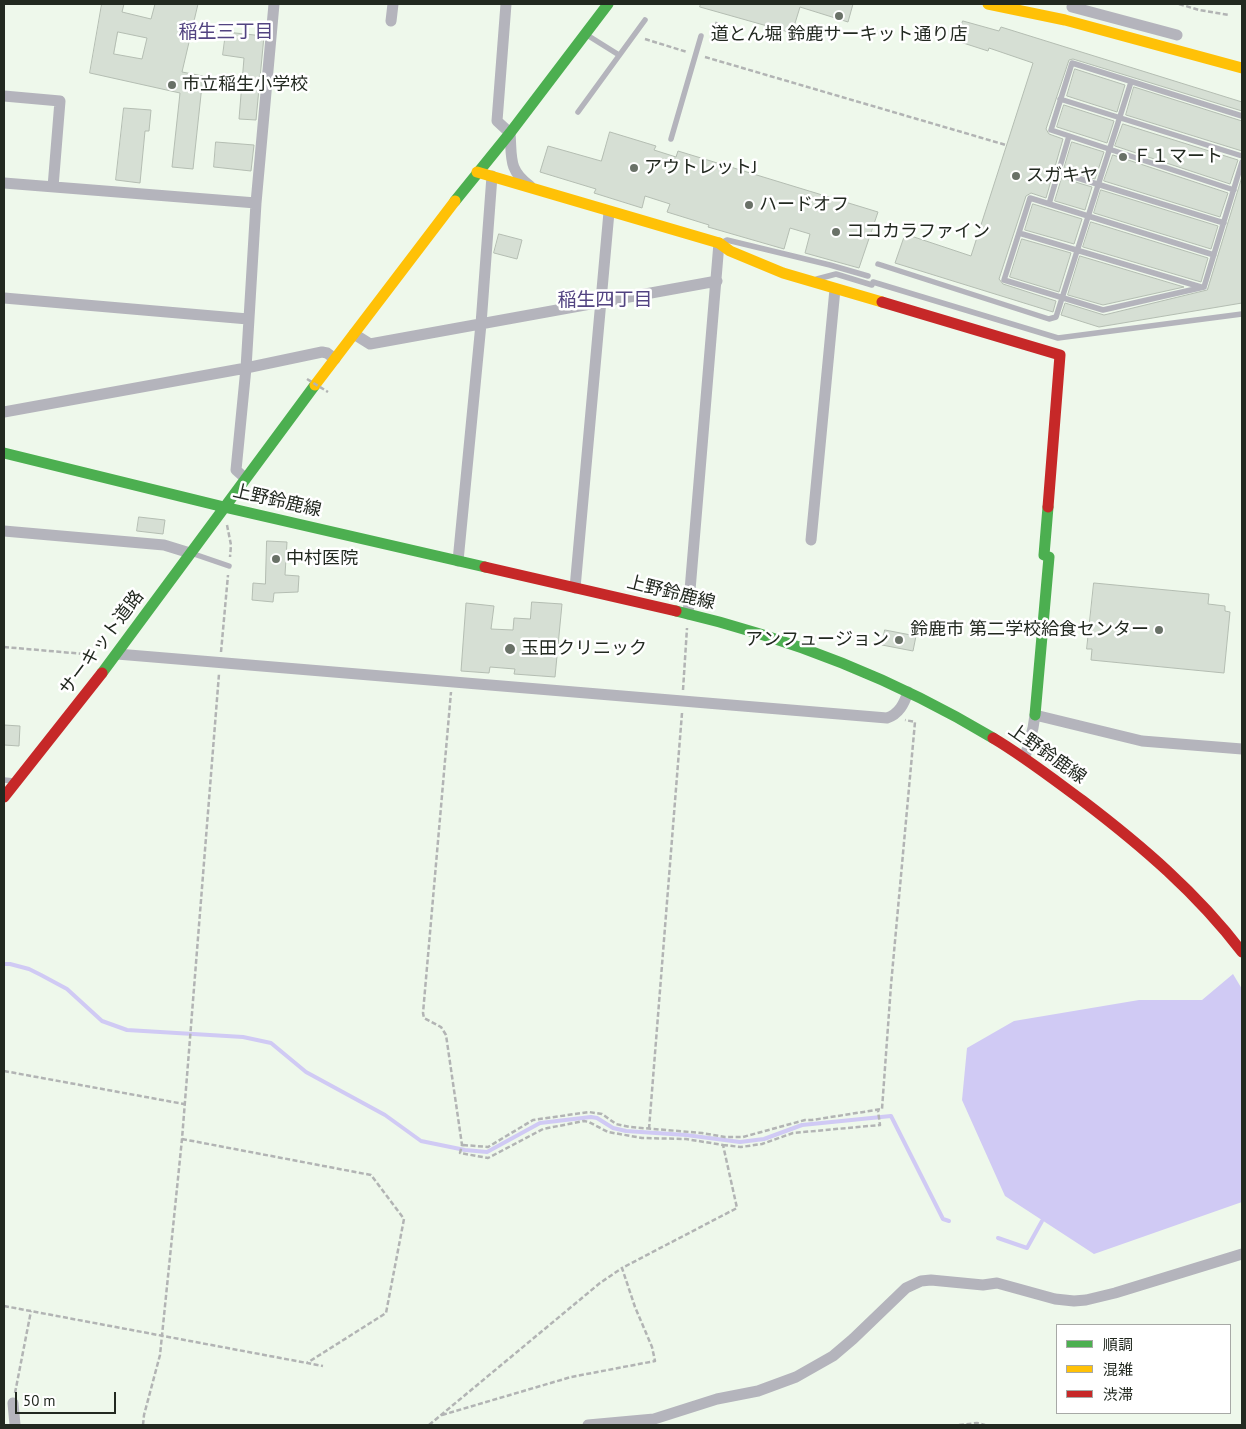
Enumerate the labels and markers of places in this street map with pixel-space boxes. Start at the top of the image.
marker: 道とん堀 鈴鹿サーキット通り店 [833,10,845,22]
place label: 道とん堀 鈴鹿サーキット通り店 [711,24,967,46]
place label: 市立稲生小学校 [182,74,308,96]
marker: 市立稲生小学校 [166,79,178,91]
place label: Ｆ１マート [1133,146,1223,168]
marker: Ｆ１マート [1117,151,1129,163]
place label: アウトレットJ [644,157,757,179]
marker: アウトレットJ [628,162,640,174]
place label: スガキヤ [1026,165,1098,187]
marker: スガキヤ [1010,170,1022,182]
place label: ハードオフ [759,194,849,216]
marker: ハードオフ [743,199,755,211]
place label: ココカラファイン [846,221,990,243]
marker: ココカラファイン [830,226,842,238]
place label: 中村医院 [286,548,358,570]
marker: 中村医院 [270,553,282,565]
place label: 鈴鹿市 第二学校給食センター [910,619,1149,641]
marker: 鈴鹿市 第二学校給食センター [1153,624,1165,636]
place label: アンフュージョン [745,629,889,651]
marker: アンフュージョン [893,634,905,646]
place label: 玉田クリニック [521,638,647,660]
marker: 玉田クリニック [503,642,517,656]

